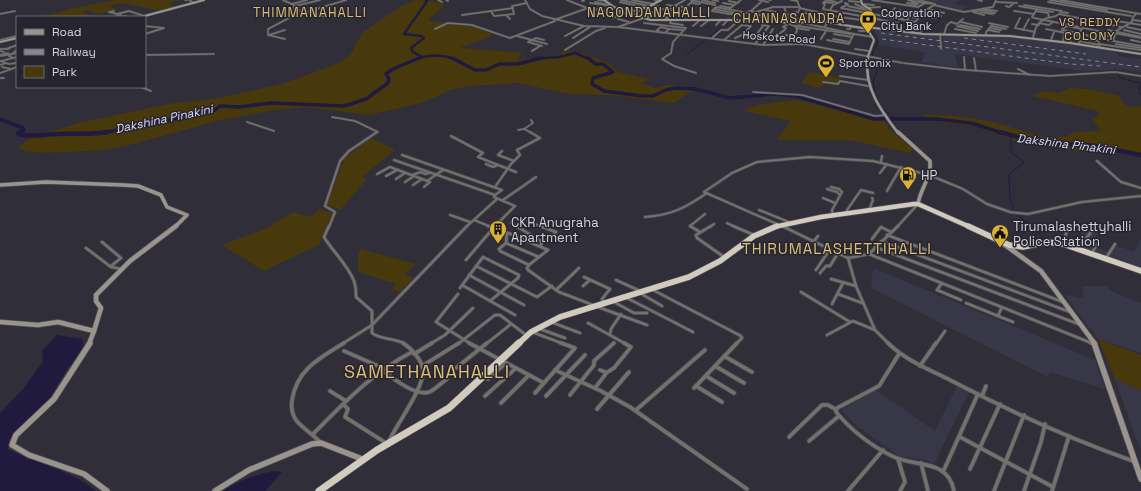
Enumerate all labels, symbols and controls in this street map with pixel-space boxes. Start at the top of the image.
district label: THIMMANAHALLI [253,4,367,21]
district label: NAGONDANAHALLI [587,4,711,21]
place label: Coporation City Bank [881,6,940,33]
bank icon: Coporation City Bank [858,9,878,34]
district label: CHANNASANDRA [733,10,845,27]
district label: VS REDDY COLONY [1059,14,1121,44]
legend [16,16,146,88]
text: Road [52,24,81,40]
street label: Hoskote Road [742,27,816,47]
text: Railway [52,44,96,60]
sports icon: Sportonix [816,53,836,78]
place label: Sportonix [839,56,892,70]
text: Park [52,64,77,80]
water label: Dakshina Pinakini [114,100,216,137]
water label: Dakshina Pinakini [1016,130,1118,158]
fuel station icon: HP [898,165,918,190]
place label: HP [921,167,938,184]
place label: CKR Anugraha Apartment [511,214,599,246]
place label: Tirumalashettyhalli Police Station [1013,218,1131,250]
building icon: CKR Anugraha Apartment [488,219,508,244]
public building icon: Tirumalashettyhalli Police Station [990,223,1010,248]
district label: THIRUMALASHETTIHALLI [742,239,932,258]
district label: SAMETHANAHALLI [344,360,510,383]

